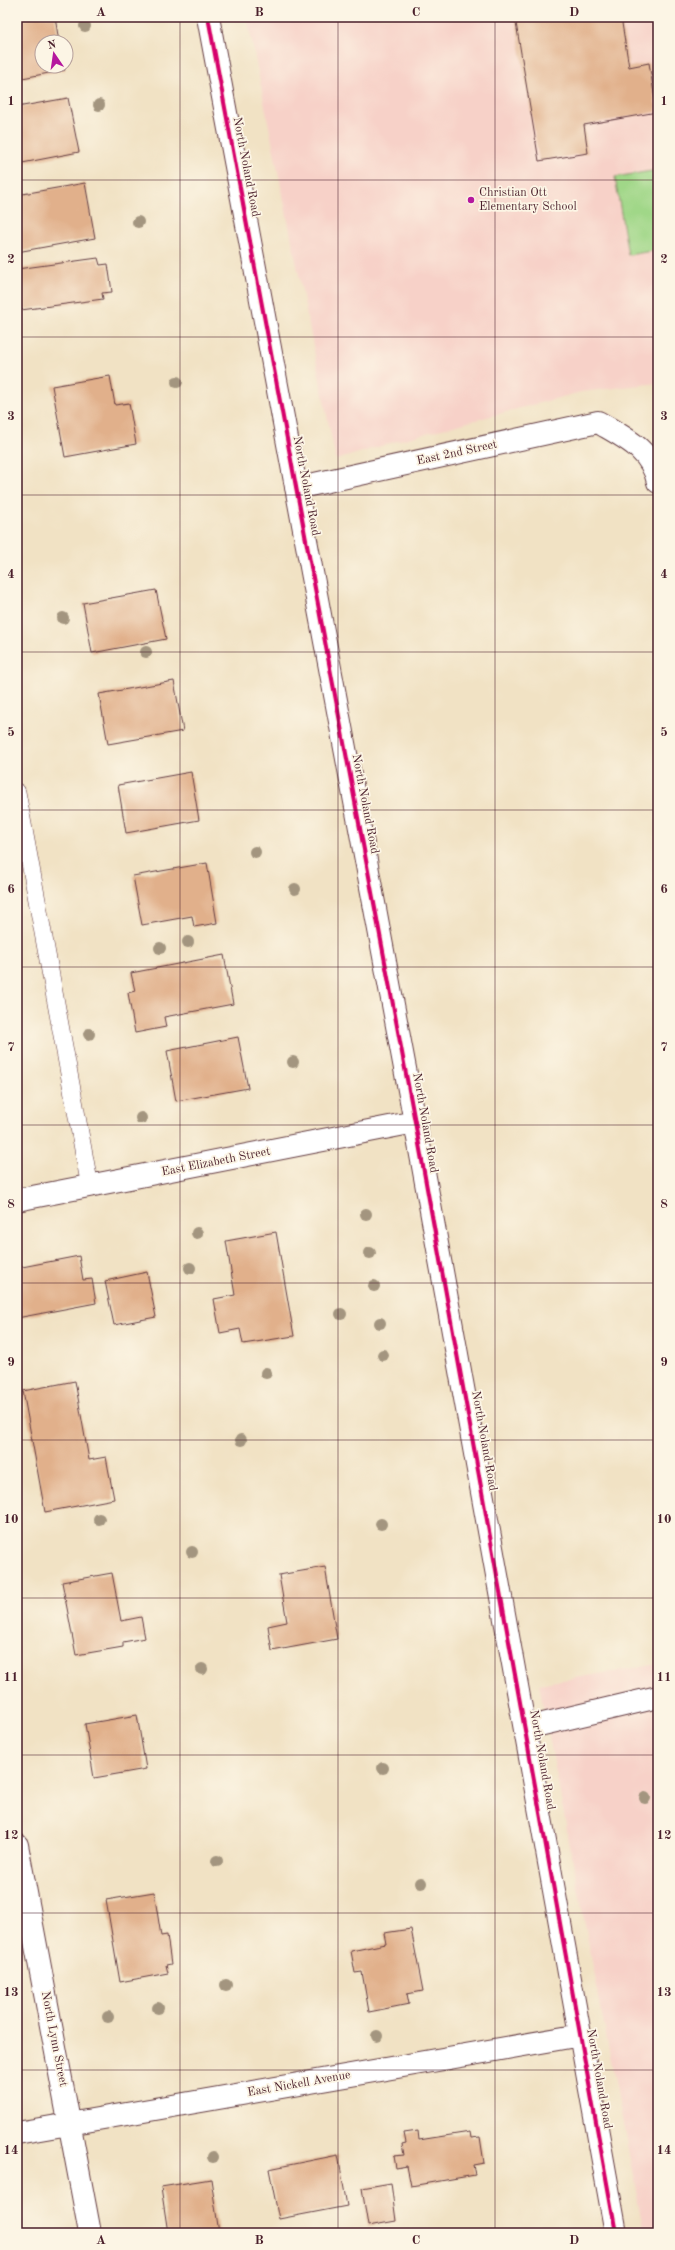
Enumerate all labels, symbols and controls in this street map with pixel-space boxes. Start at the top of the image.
text: A [96,6,106,19]
text: B [254,6,264,19]
text: C [412,6,420,19]
text: D [569,6,579,19]
north arrow [34,34,74,74]
text: N [47,39,58,52]
text: 1 [7,95,15,108]
text: 1 [660,95,668,108]
street label: North Noland Road [230,116,262,218]
place label: Christian Ott Elementary School [479,187,577,213]
marker: Christian Ott Elementary School [466,195,476,205]
text: 2 [7,253,15,266]
text: 2 [660,253,668,266]
text: 3 [7,410,15,423]
text: 3 [660,410,668,423]
street label: North Noland Road [290,435,322,537]
street label: East 2nd Street [416,439,498,467]
text: 4 [7,568,15,581]
text: 4 [660,568,668,581]
text: 5 [7,726,15,739]
text: 5 [660,726,668,739]
street label: North Noland Road [349,753,381,855]
text: 6 [7,883,15,896]
text: 6 [660,883,668,896]
text: 7 [7,1041,15,1054]
text: 7 [660,1041,668,1054]
street label: North Noland Road [410,1072,440,1174]
street label: East Elizabeth Street [161,1146,271,1178]
text: 8 [7,1198,15,1211]
text: 8 [660,1198,668,1211]
text: 9 [7,1356,15,1369]
text: 9 [660,1356,668,1369]
street label: North Noland Road [469,1390,499,1492]
text: 10 [3,1513,19,1526]
text: 10 [656,1513,672,1526]
text: 11 [3,1671,19,1684]
text: 11 [656,1671,672,1684]
street label: North Noland Road [527,1709,557,1811]
text: 12 [3,1829,19,1842]
text: 12 [656,1829,672,1842]
text: 13 [3,1986,19,1999]
text: 13 [656,1986,672,1999]
street label: North Lynn Street [39,1990,69,2088]
street label: North Noland Road [584,2028,614,2130]
street label: East Nickell Avenue [247,2069,352,2099]
text: 14 [3,2144,19,2157]
text: 14 [656,2144,672,2157]
text: A [96,2234,106,2247]
text: B [254,2234,264,2247]
text: C [412,2234,420,2247]
text: D [569,2234,579,2247]

